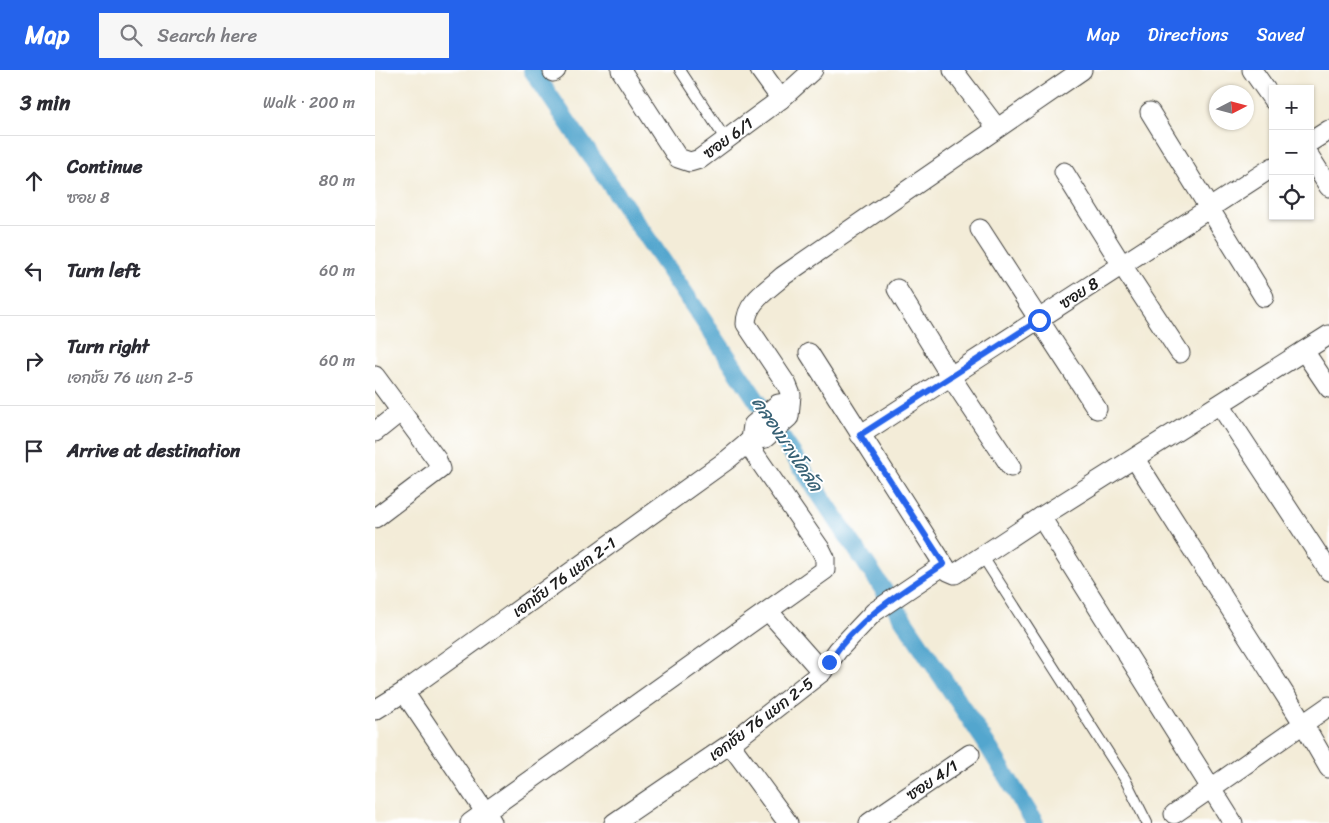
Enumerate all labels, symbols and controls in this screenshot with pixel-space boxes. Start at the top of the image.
search box [99,13,449,58]
text: Map [25,14,69,56]
text: Search here [157,19,257,52]
text: Map [1087,19,1120,51]
text: Directions [1148,19,1229,51]
text: Saved [1257,19,1304,51]
icon: search [117,21,145,49]
text: 3 min [20,84,70,122]
north arrow [1209,85,1254,130]
map controls [1269,85,1314,220]
button: + [1269,85,1314,130]
text: Walk · 200 m [263,88,355,117]
street label: ซอย 6/1 [696,109,760,166]
button: − [1269,130,1314,175]
text: Continue [67,150,143,183]
text: 80 m [319,166,355,195]
icon: ahead [20,167,48,195]
button: locate [1269,175,1314,220]
text: ซอย 8 [67,183,110,212]
text: Turn left [67,254,140,287]
text: 60 m [319,256,355,285]
icon: left [20,257,48,285]
street label: ซอย 8 [1053,269,1105,317]
route start [1028,309,1051,332]
text: Turn right [67,330,149,363]
text: 60 m [319,346,355,375]
icon: right [20,347,48,375]
text: เอกชัย 76 แยก 2-5 [67,363,194,392]
water label: คลองบางโคลัด [743,390,832,500]
text: Arrive at destination [67,434,240,467]
icon: arrive [20,437,48,465]
street label: เอกชัย 76 แยก 2-1 [505,529,623,625]
route end [818,651,841,674]
street label: เอกชัย 76 แยก 2-5 [702,669,820,769]
street label: ซอย 4/1 [900,752,964,808]

